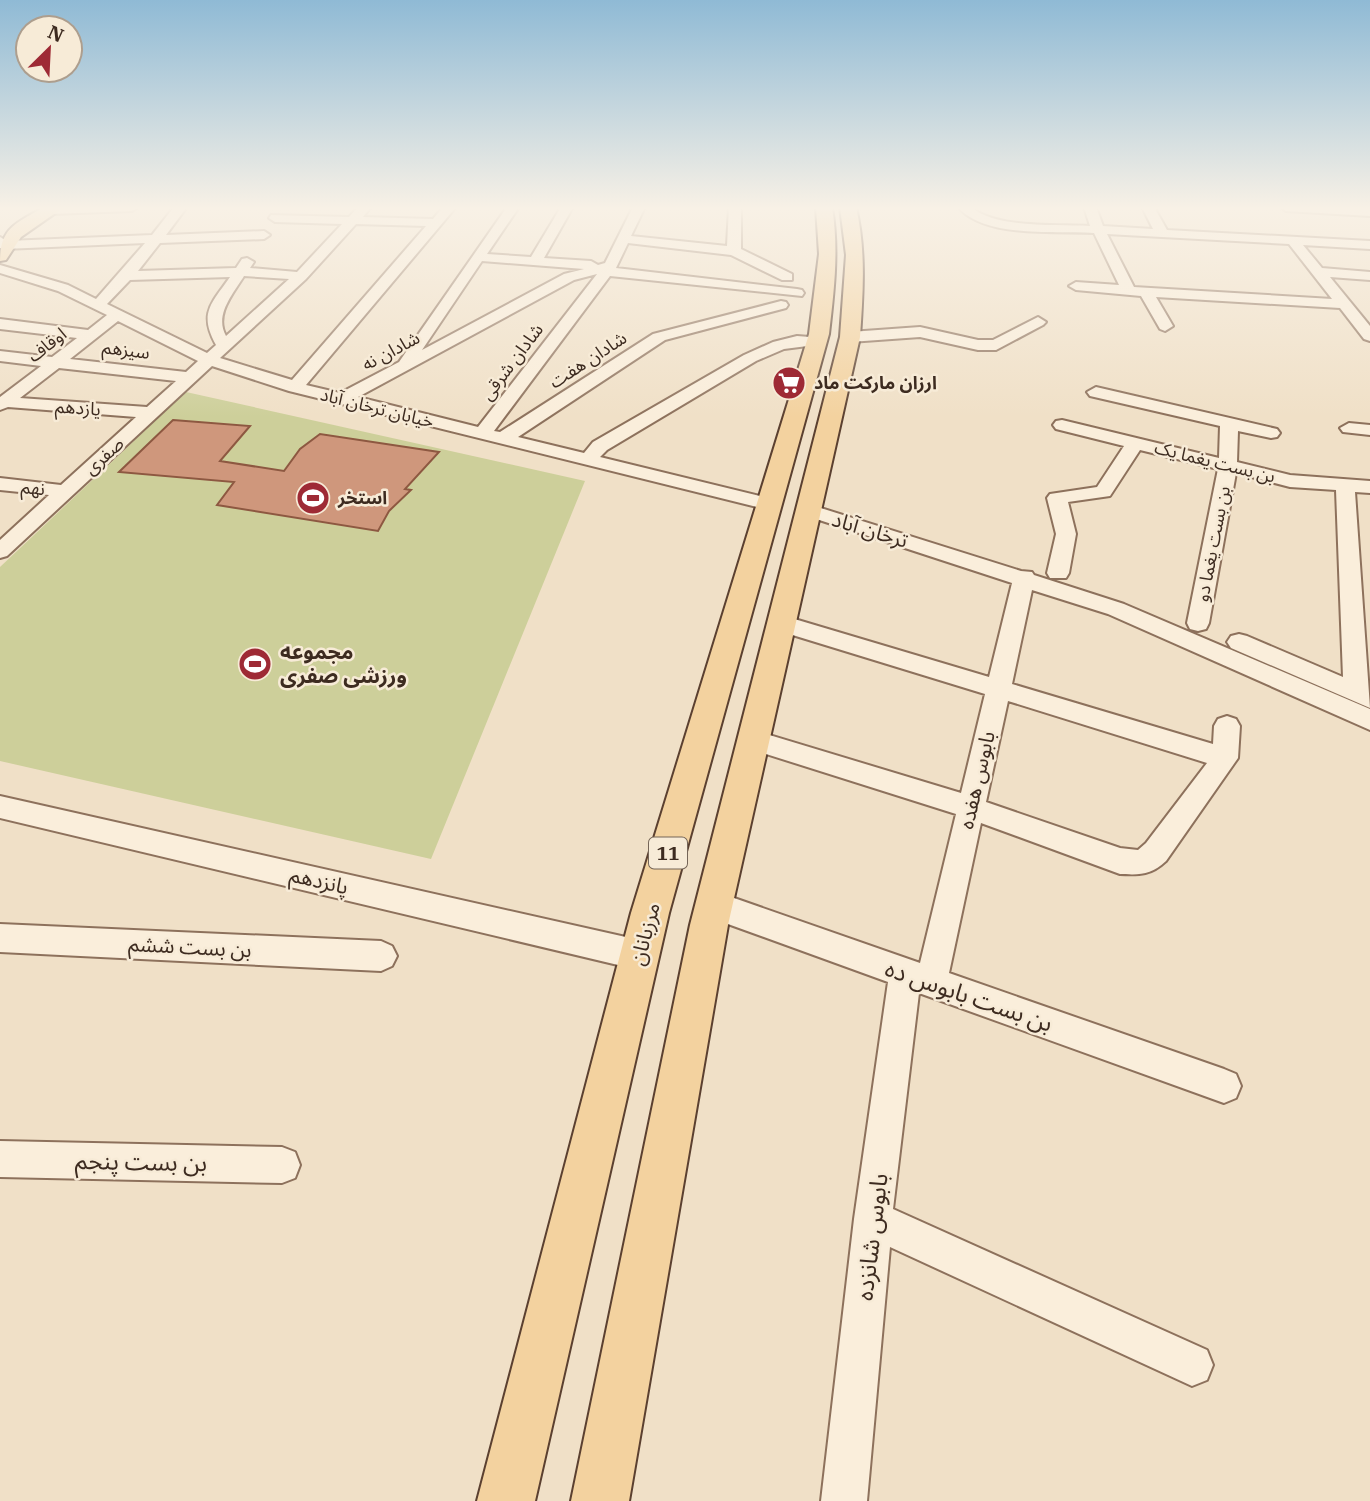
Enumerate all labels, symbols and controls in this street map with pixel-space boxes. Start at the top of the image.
north arrow [14,14,84,84]
text: N [44,19,68,47]
street label: شادان شرقی [475,319,548,405]
street label: اوقاف [23,322,71,367]
street label: شادان نه [358,326,424,375]
street label: شادان هفت [545,326,631,393]
street label: سیزهم [101,335,151,366]
supermarket icon: ارزان مارکت ماد [770,364,808,402]
place label: ارزان مارکت ماد [814,371,937,394]
street label: خیابان ترخان آباد [318,382,436,433]
street label: یازدهم [54,394,102,423]
street label: صفری [79,432,128,480]
street label: بن بست یغما یک [1152,435,1278,488]
street label: نهم [20,475,46,502]
sports icon: استخر [294,479,332,517]
street label: بن بست یغما دو [1190,484,1235,604]
place label: استخر [337,486,387,509]
street label: ترخان آباد [829,504,912,554]
place label: مجموعه ورزشی صفری [280,637,407,689]
sports icon: مجموعه ورزشی صفری [236,645,274,683]
street label: بابوس هفده [951,728,1001,832]
road number: 11 [649,838,687,868]
street label: پانزدهم [287,860,351,902]
street label: مرزبانان [622,899,666,968]
street label: بن بست ششم [128,929,252,965]
street label: بن بست بابوس ده [881,951,1057,1039]
street label: بن بست پنجم [75,1144,207,1180]
street label: بابوس شانزده [847,1171,895,1302]

